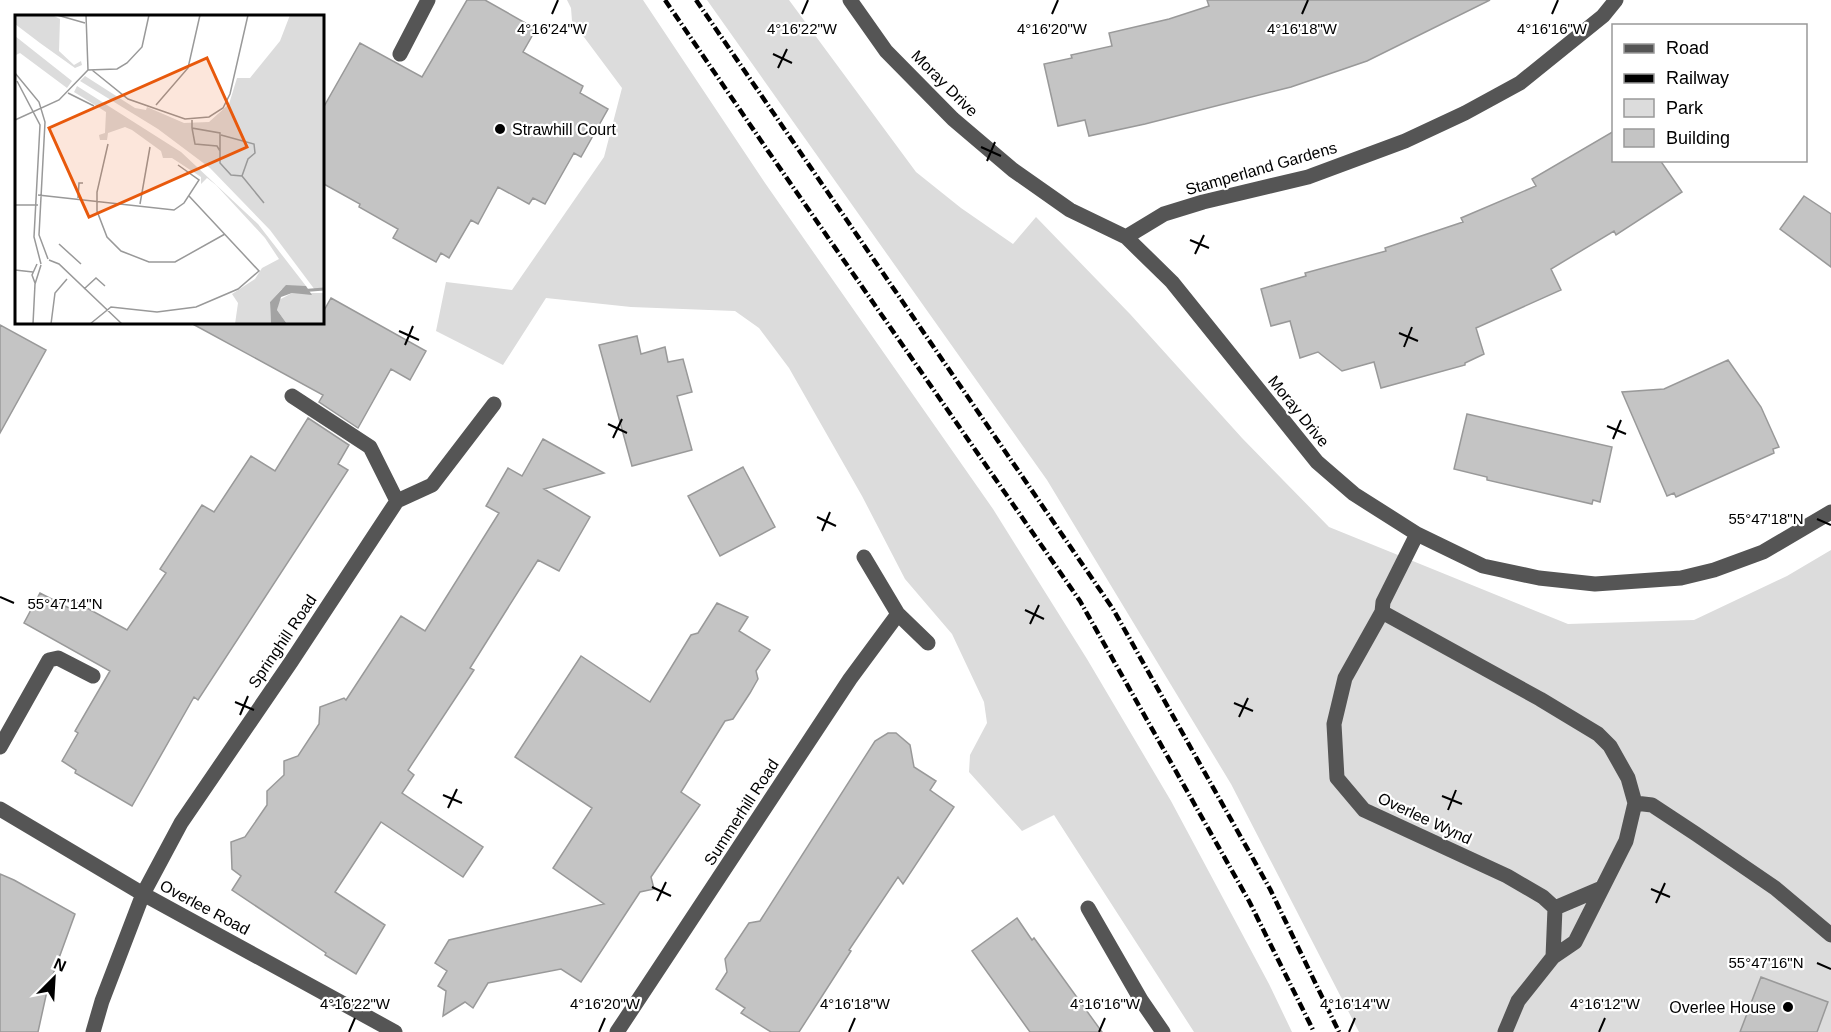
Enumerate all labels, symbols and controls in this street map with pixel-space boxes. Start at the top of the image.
inset map [15,15,324,324]
text: 4°16'24"W [517,20,588,37]
text: 4°16'22"W [767,20,838,37]
text: 4°16'20"W [1017,20,1088,37]
text: 4°16'18"W [1267,20,1338,37]
text: 4°16'16"W [1517,20,1588,37]
legend [1612,24,1807,162]
text: Road [1666,38,1709,58]
street label: Moray Drive [908,47,981,120]
text: Railway [1666,68,1729,88]
text: Park [1666,98,1704,118]
place label: Strawhill Court [512,121,617,138]
marker: Strawhill Court [493,122,507,136]
text: Building [1666,128,1730,148]
street label: Stamperland Gardens [1184,139,1339,198]
street label: Moray Drive [1265,372,1332,450]
text: 55°47'18"N [1728,510,1804,527]
street label: Springhill Road [245,592,320,691]
text: 55°47'14"N [27,595,103,612]
street label: Summerhill Road [701,756,782,868]
street label: Overlee Wynd [1375,789,1474,848]
street label: Overlee Road [157,877,252,938]
north arrow [24,948,84,1008]
text: 55°47'16"N [1728,954,1804,971]
text: N [51,955,69,975]
text: 4°16'22"W [320,995,391,1012]
text: 4°16'20"W [570,995,641,1012]
text: 4°16'18"W [820,995,891,1012]
text: 4°16'16"W [1070,995,1141,1012]
text: 4°16'14"W [1320,995,1391,1012]
text: 4°16'12"W [1570,995,1641,1012]
place label: Overlee House [1669,999,1776,1016]
marker: Overlee House [1781,1000,1795,1014]

